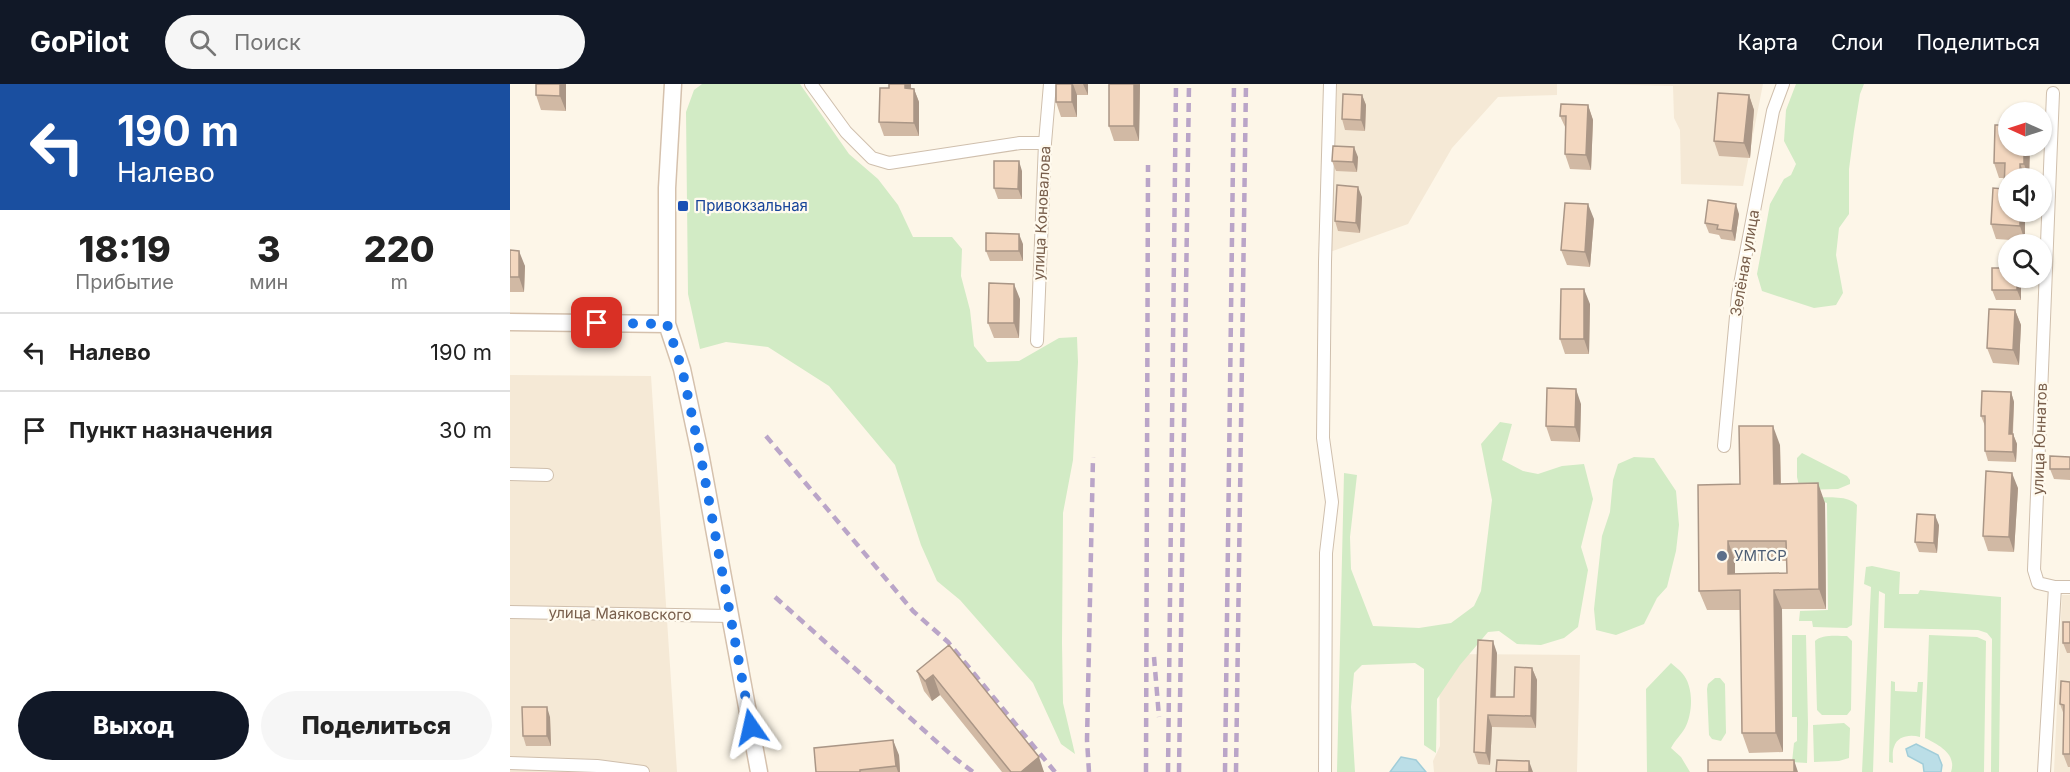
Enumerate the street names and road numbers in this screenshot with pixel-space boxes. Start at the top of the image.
street label: улица Коновалова [1028,145,1055,281]
street label: Зелёная улица [1726,208,1763,318]
street label: улица Юннатов [2028,382,2051,495]
street label: улица Маяковского [548,603,692,624]

